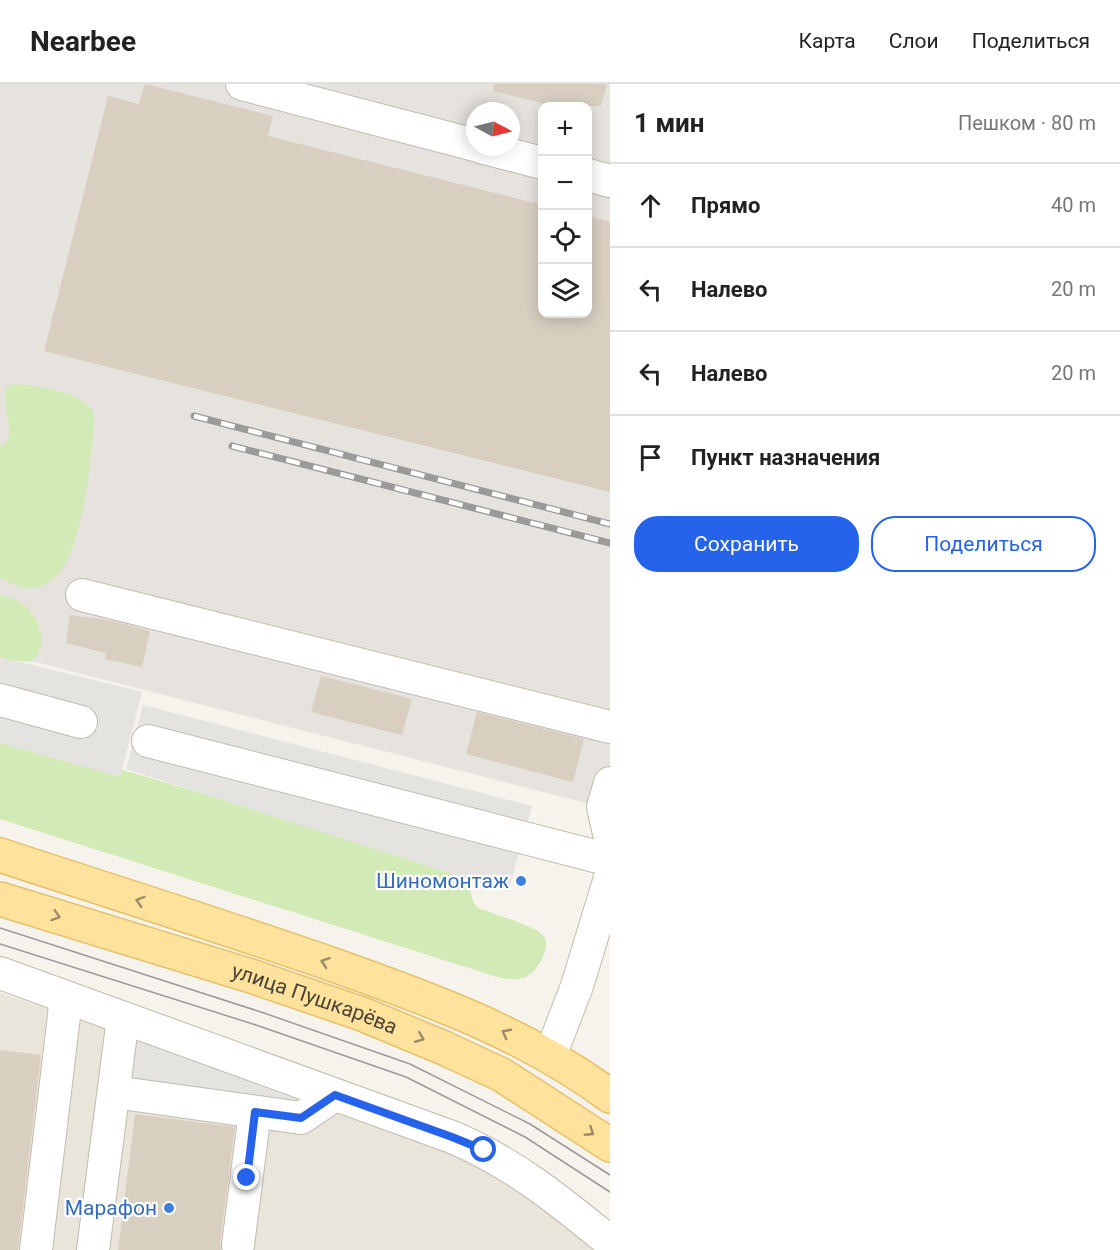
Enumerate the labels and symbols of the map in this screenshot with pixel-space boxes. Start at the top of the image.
north arrow [466,102,520,156]
place label: Шиномонтаж [376,869,509,893]
marker: Шиномонтаж [514,874,528,888]
one-way arrow [135,895,146,908]
one-way arrow [50,909,61,921]
one-way arrow [320,957,331,970]
street label: улица Пушкарёва [229,959,401,1039]
one-way arrow [502,1029,513,1040]
one-way arrow [414,1031,425,1043]
one-way arrow [584,1124,594,1136]
route start [470,1136,496,1162]
route end [233,1164,259,1190]
place label: Марафон [65,1196,157,1220]
marker: Марафон [162,1201,176,1215]

